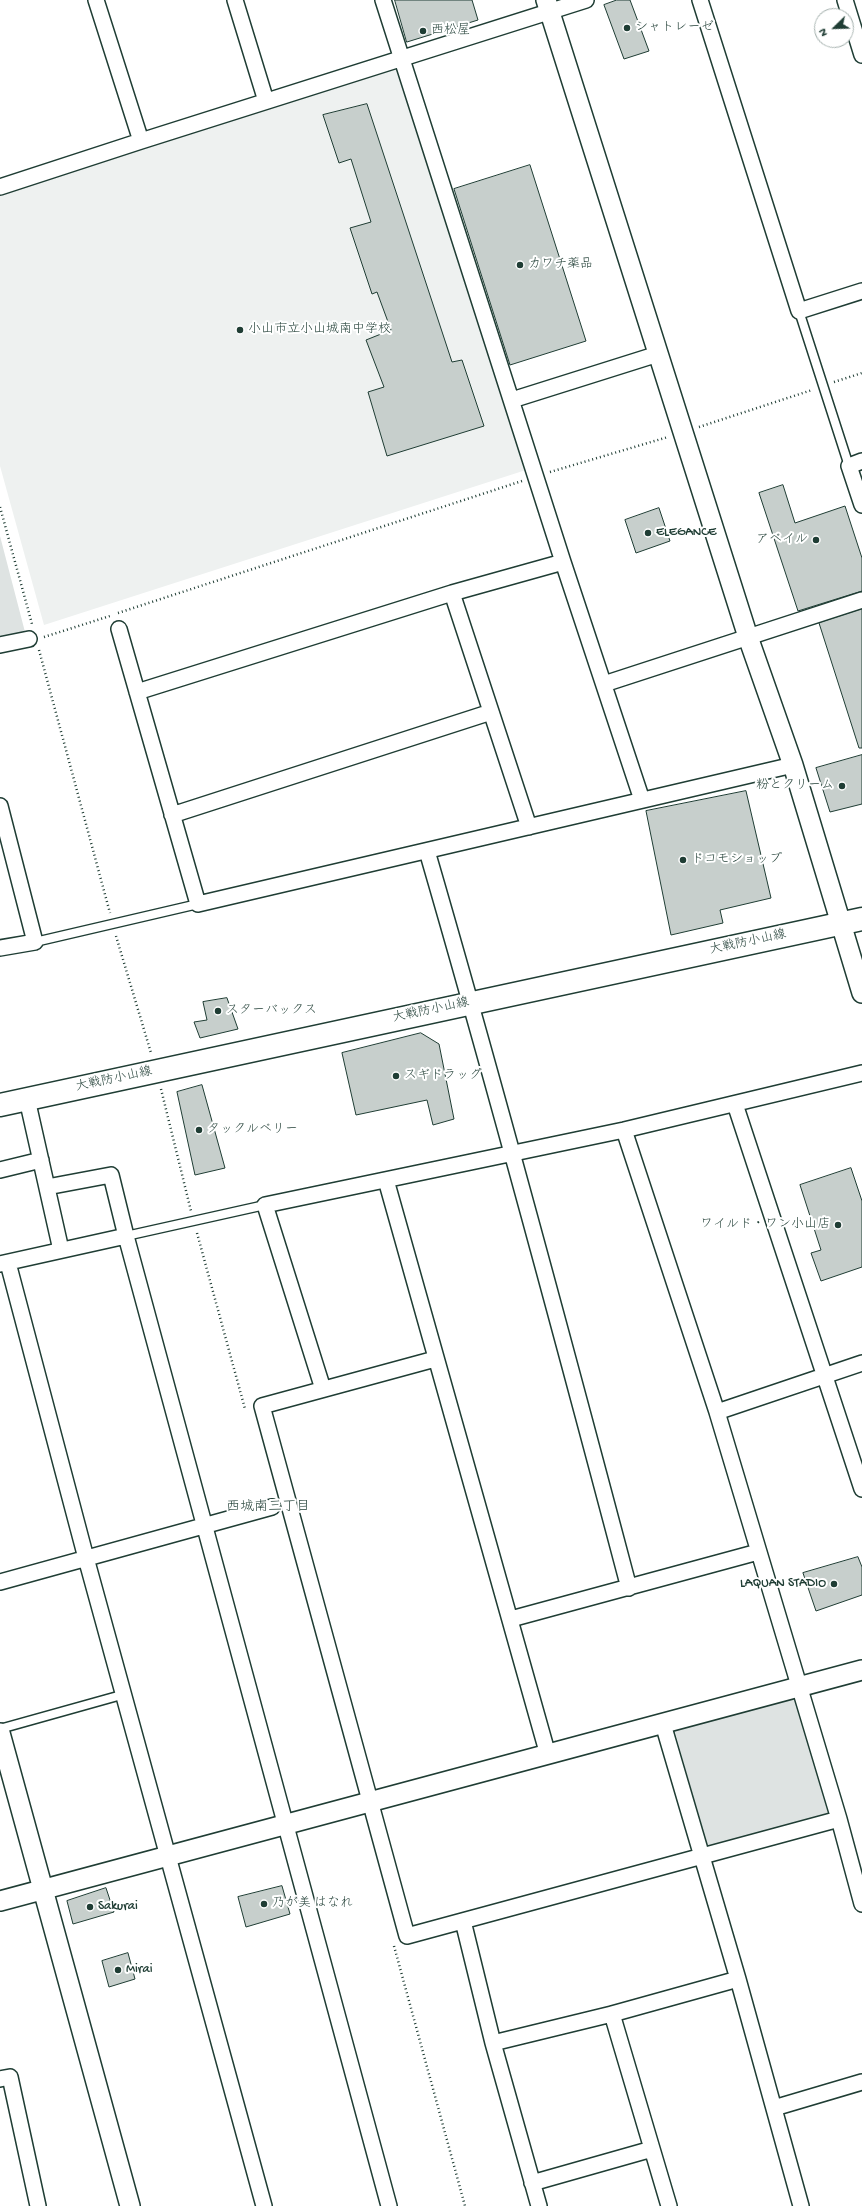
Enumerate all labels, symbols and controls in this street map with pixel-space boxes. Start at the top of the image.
north arrow [814,8,854,48]
place label: シャトレーゼ [635,20,714,36]
place label: 西松屋 [431,23,470,39]
marker: シャトレーゼ [622,23,632,33]
marker: 西松屋 [418,26,428,36]
text: N [817,27,831,38]
place label: カワチ薬品 [528,257,593,273]
marker: カワチ薬品 [515,260,525,270]
place label: 小山市立小山城南中学校 [248,322,391,338]
marker: 小山市立小山城南中学校 [235,325,245,335]
place label: ELEGANCE [656,525,716,541]
marker: ELEGANCE [643,528,653,538]
place label: アベイル [756,532,808,548]
marker: アベイル [811,535,821,545]
place label: 粉とクリーム [756,778,834,794]
marker: 粉とクリーム [837,781,847,791]
place label: ドコモショップ [691,852,782,868]
marker: ドコモショップ [678,855,688,865]
street label: 大戦防小山線 [708,927,788,959]
street label: 大戦防小山線 [391,995,471,1027]
place label: スターバックス [226,1003,317,1019]
marker: スターバックス [213,1006,223,1016]
street label: 大戦防小山線 [74,1064,154,1096]
place label: スギドラッグ [404,1068,482,1084]
marker: スギドラッグ [391,1071,401,1081]
place label: タックルベリー [207,1122,298,1138]
marker: タックルベリー [194,1125,204,1135]
place label: ワイルド・ワン小山店 [700,1217,830,1233]
marker: ワイルド・ワン小山店 [833,1220,843,1230]
district label: 西城南三丁目 [226,1500,310,1516]
place label: LAQUAN STADIO [740,1576,826,1592]
marker: LAQUAN STADIO [829,1579,839,1589]
place label: 乃が美 はなれ [272,1896,353,1912]
place label: Sakurai [98,1899,138,1915]
marker: 乃が美 はなれ [259,1899,269,1909]
marker: Sakurai [85,1902,95,1912]
place label: Mirai [126,1962,152,1978]
marker: Mirai [113,1965,123,1975]

